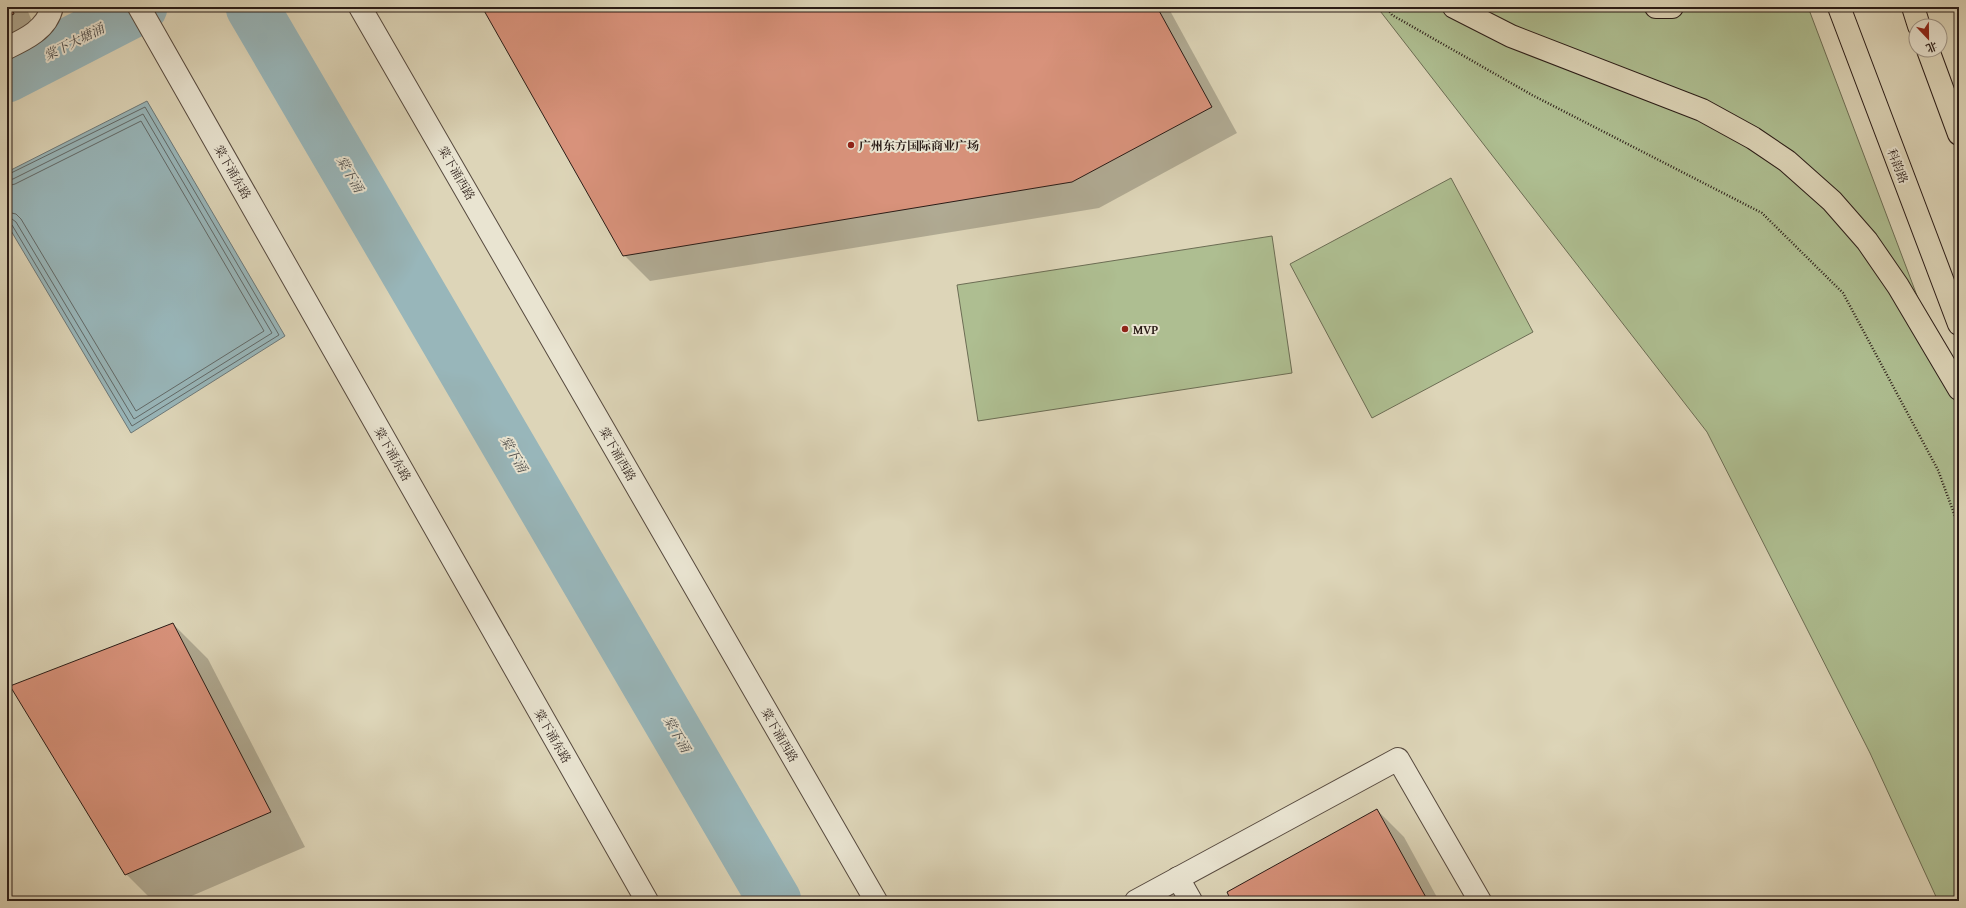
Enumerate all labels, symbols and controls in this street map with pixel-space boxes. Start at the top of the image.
water label: 棠下大塘涌 [41,18,109,65]
north arrow [1908,18,1948,58]
text: 北 [1924,38,1940,57]
place label: 广州东方国际商业广场 [859,137,979,154]
marker: 广州东方国际商业广场 [846,140,856,150]
street label: 棠下涌东路 [211,142,255,202]
street label: 棠下涌西路 [435,143,479,203]
street label: 科韵路 [1884,146,1912,186]
water label: 棠下涌 [332,152,369,197]
place label: MVP [1133,321,1158,338]
marker: MVP [1120,324,1130,334]
street label: 棠下涌东路 [371,424,415,484]
street label: 棠下涌西路 [596,424,640,484]
water label: 棠下涌 [496,432,533,477]
street label: 棠下涌西路 [758,705,802,765]
street label: 棠下涌东路 [531,706,575,766]
water label: 棠下涌 [659,712,696,757]

